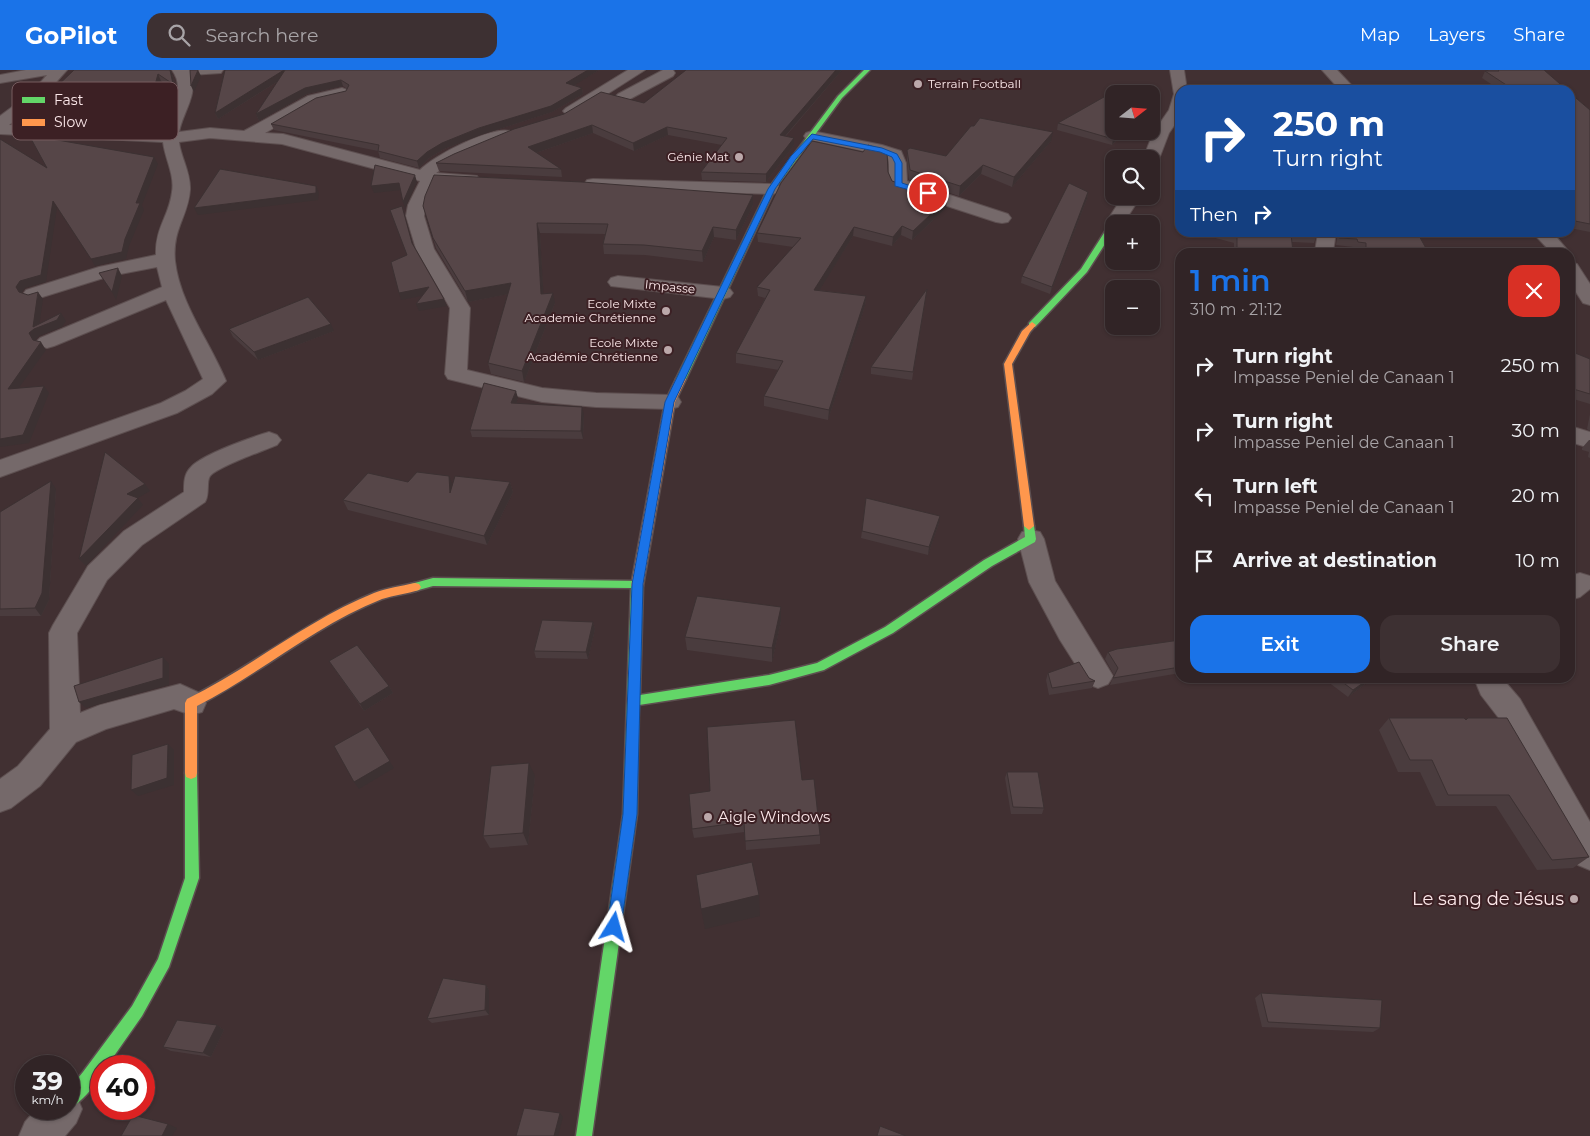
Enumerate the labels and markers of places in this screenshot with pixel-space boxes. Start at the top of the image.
place label: Terrain Football [928,76,1021,91]
marker: Terrain Football [912,78,924,90]
place label: Génie Mat [667,149,729,164]
marker: Génie Mat [733,151,745,163]
pin [907,172,949,214]
place label: Ecole Mixte Academie Chrétienne [525,296,656,325]
marker: Ecole Mixte Academie Chrétienne [660,305,672,317]
place label: Ecole Mixte Académie Chrétienne [527,335,658,364]
marker: Ecole Mixte Académie Chrétienne [662,344,674,356]
place label: Aigle Windows [718,807,830,826]
marker: Aigle Windows [702,811,714,823]
place label: Le sang de Jésus [1412,888,1564,910]
marker: Le sang de Jésus [1568,893,1580,905]

